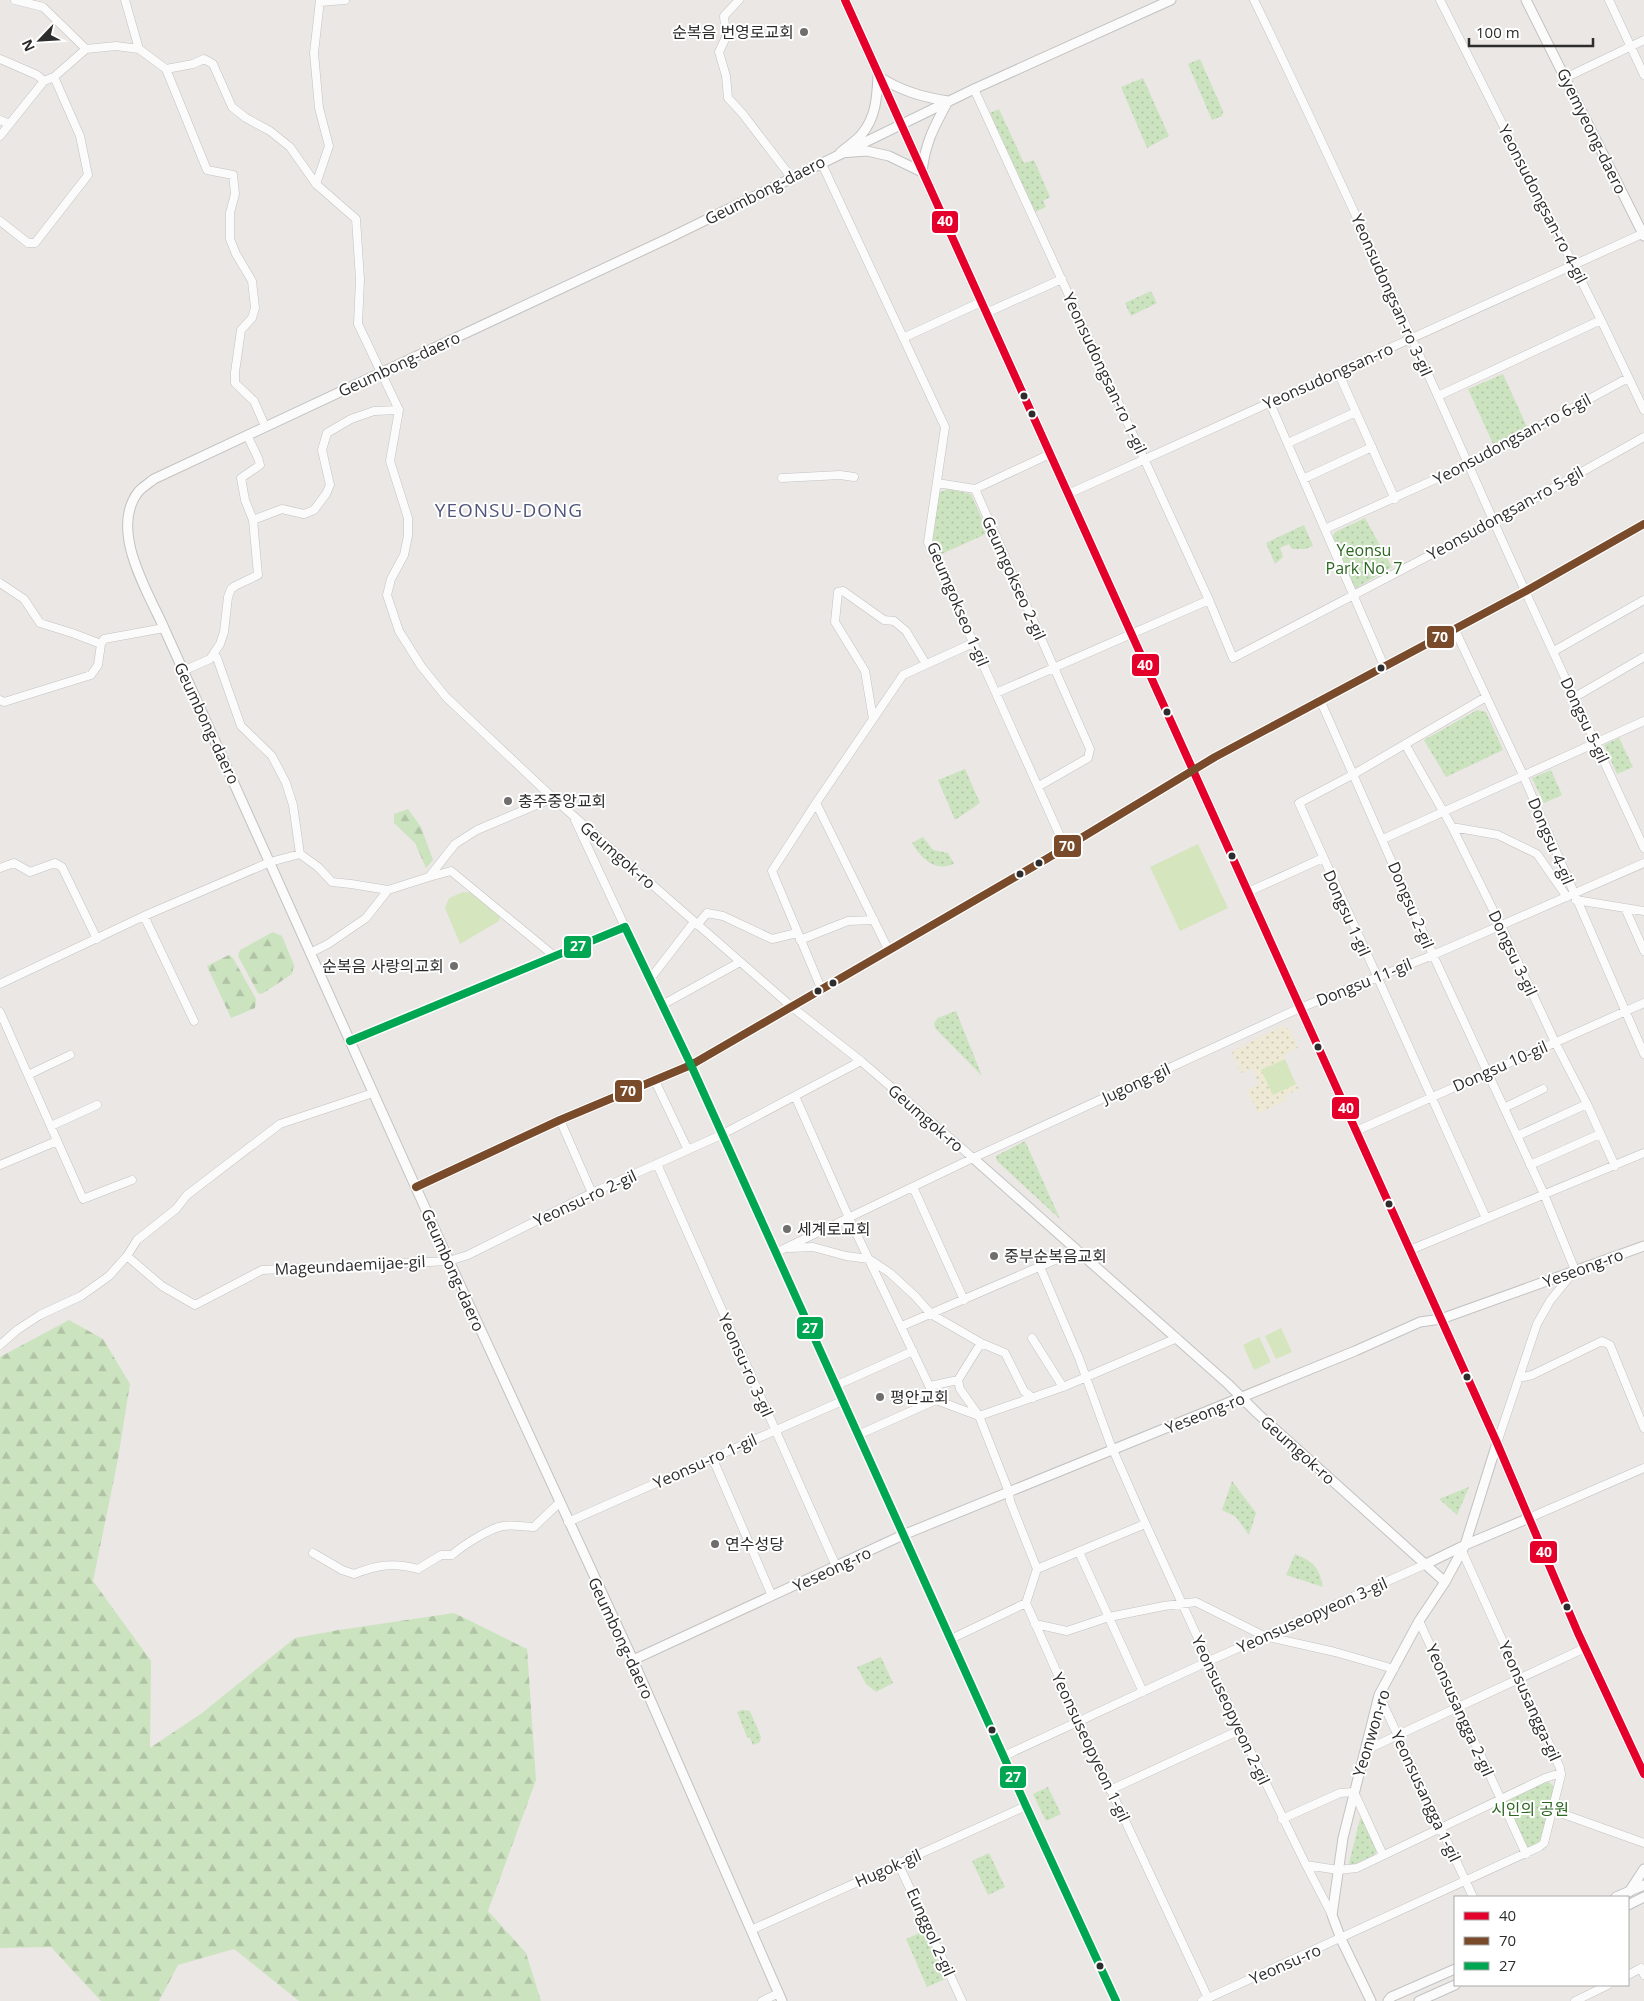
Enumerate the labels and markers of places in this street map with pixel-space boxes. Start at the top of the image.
place label: 순복음 번영로교회 [672,21,794,43]
marker: 순복음 번영로교회 [798,26,810,38]
unlabelled marker [1019,391,1029,401]
unlabelled marker [1027,409,1037,419]
unlabelled marker [1376,663,1386,673]
unlabelled marker [1162,707,1172,717]
place label: 충주중앙교회 [518,790,606,812]
marker: 충주중앙교회 [502,795,514,807]
unlabelled marker [1227,851,1237,861]
unlabelled marker [1034,858,1044,868]
unlabelled marker [1015,869,1025,879]
place label: 순복음 사랑의교회 [322,955,444,977]
marker: 순복음 사랑의교회 [448,960,460,972]
unlabelled marker [828,978,838,988]
unlabelled marker [813,986,823,996]
unlabelled marker [1313,1042,1323,1052]
unlabelled marker [1384,1199,1394,1209]
place label: 세계로교회 [797,1218,871,1240]
marker: 세계로교회 [781,1223,793,1235]
place label: 중부순복음교회 [1004,1245,1107,1267]
marker: 중부순복음교회 [988,1250,1000,1262]
unlabelled marker [1462,1372,1472,1382]
place label: 평안교회 [890,1386,949,1408]
marker: 평안교회 [874,1391,886,1403]
place label: 연수성당 [725,1533,784,1555]
marker: 연수성당 [709,1538,721,1550]
unlabelled marker [1562,1602,1572,1612]
unlabelled marker [987,1725,997,1735]
unlabelled marker [1095,1961,1105,1971]

